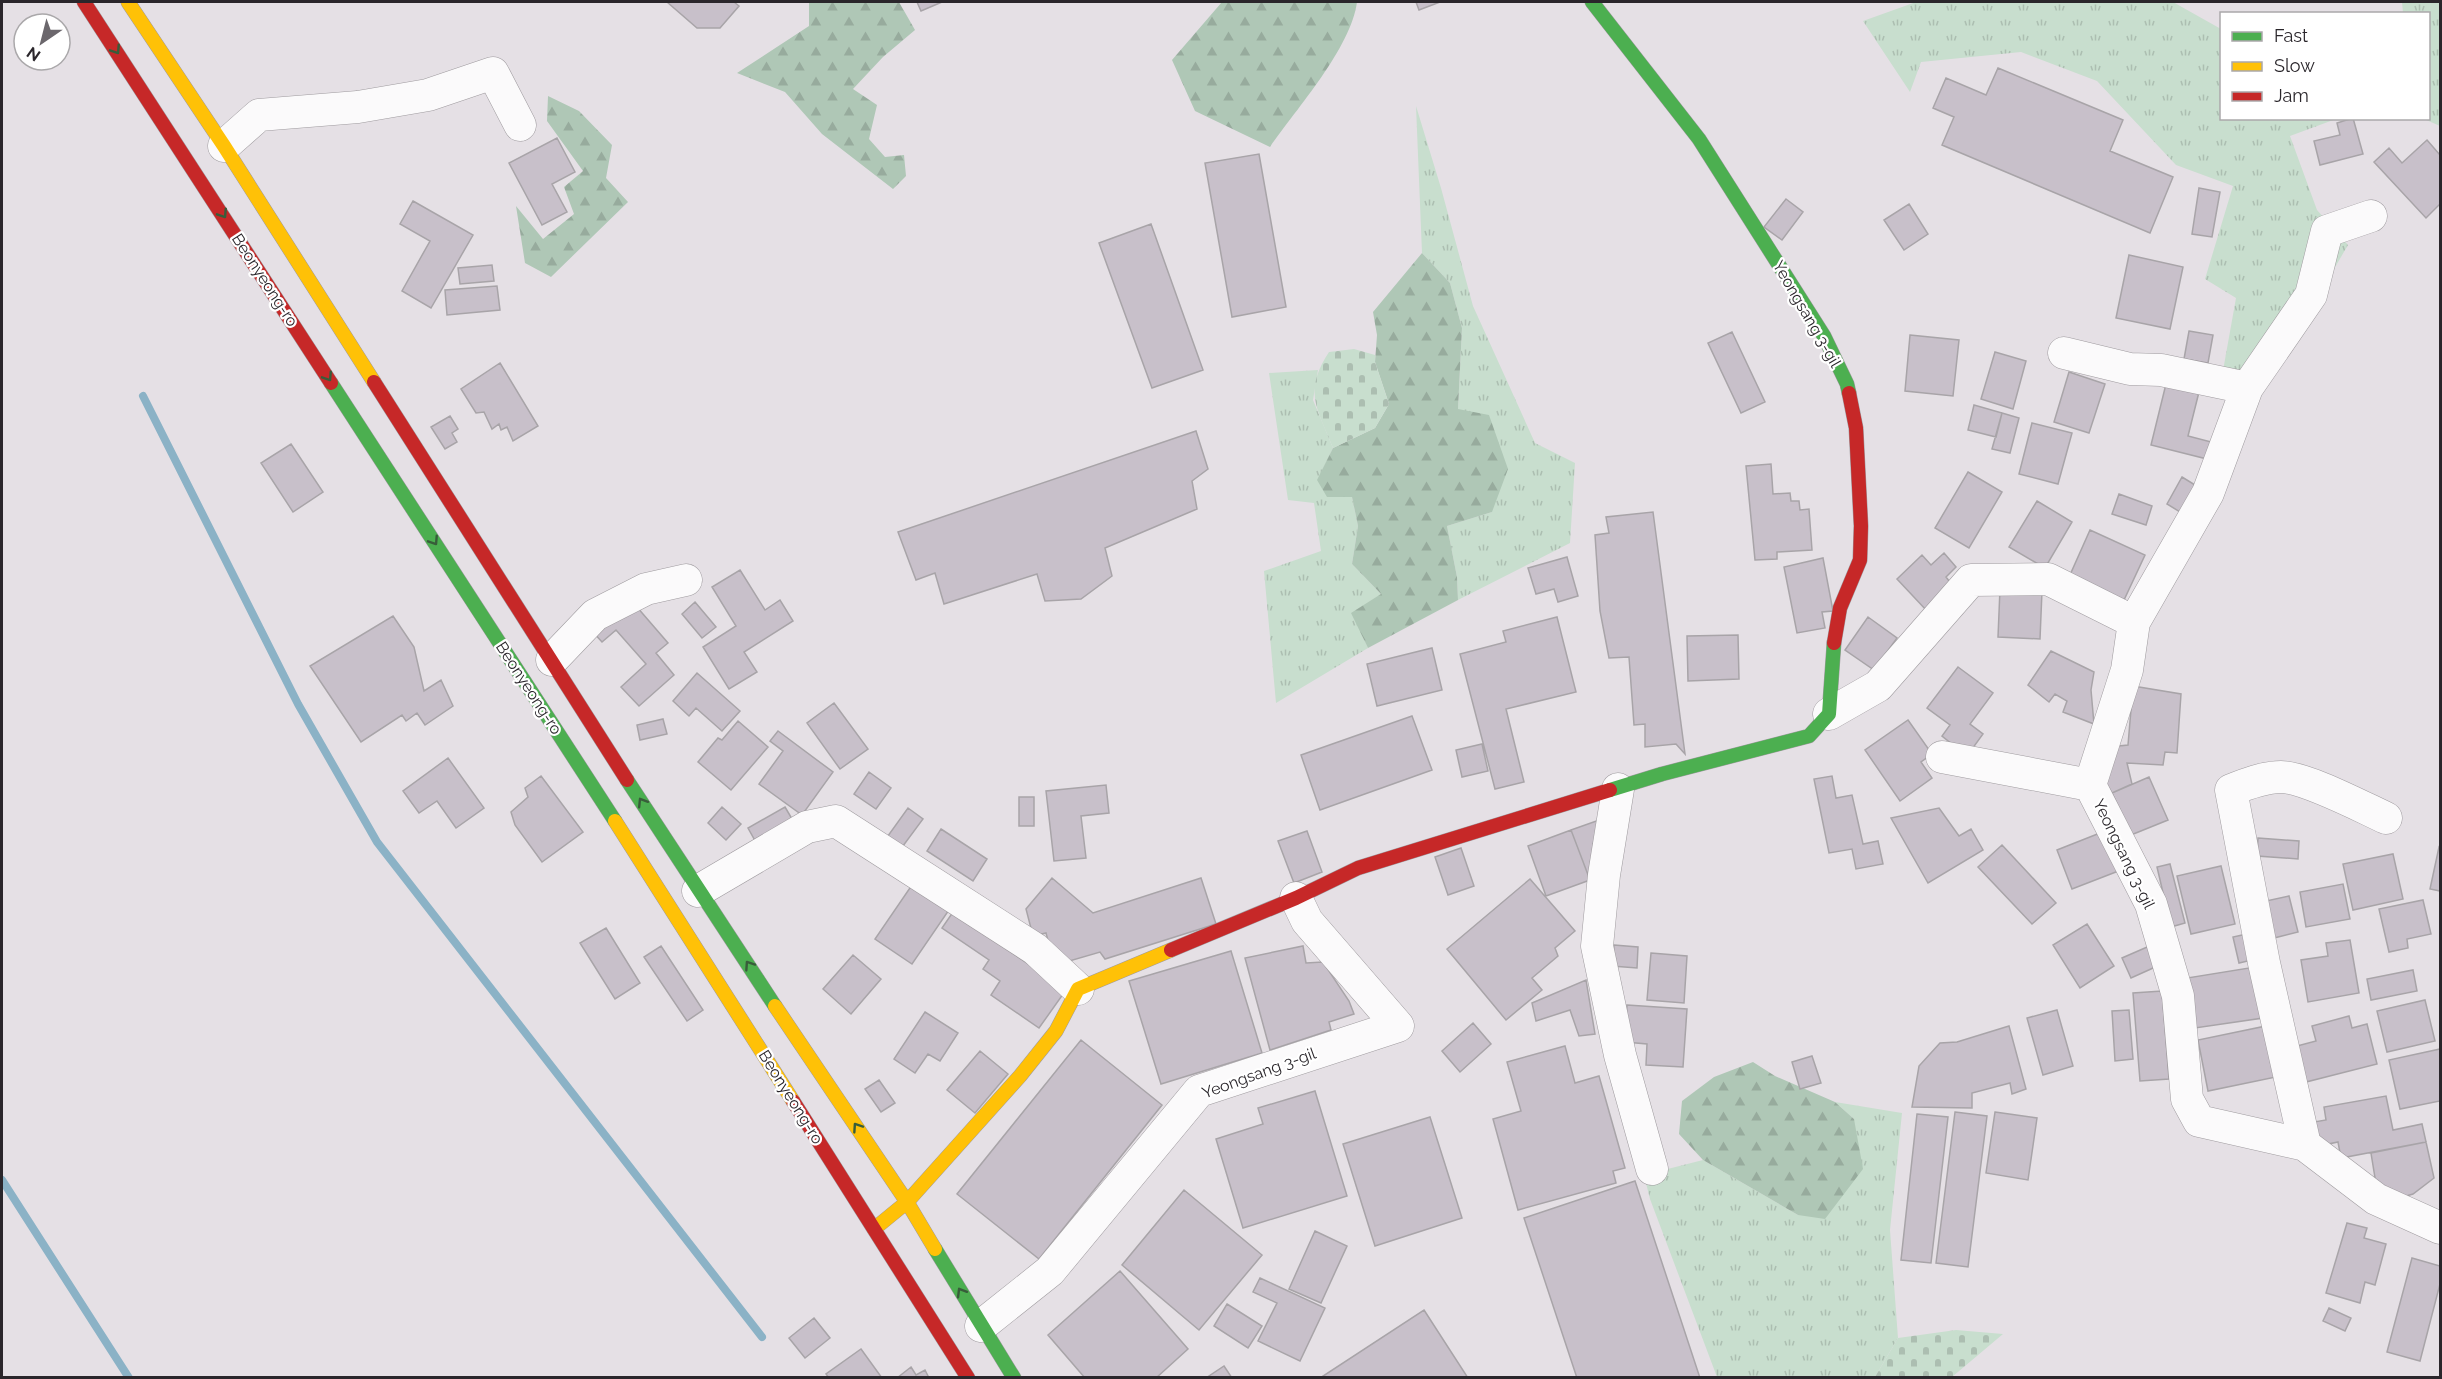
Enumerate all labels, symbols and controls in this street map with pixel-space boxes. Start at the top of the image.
north arrow [12,12,72,72]
legend [2220,12,2430,120]
text: Fast [2274,25,2308,46]
text: N [23,43,44,65]
one-way arrow [109,44,120,55]
text: Slow [2274,55,2315,76]
text: Jam [2274,85,2309,106]
one-way arrow [215,208,227,218]
street label: Beonyeong-ro [228,230,302,330]
street label: Yeongsang 3-gil [1769,257,1846,371]
one-way arrow [321,371,332,382]
one-way arrow [427,535,439,545]
street label: Beonyeong-ro [492,638,566,738]
street label: Yeongsang 3-gil [2089,796,2159,913]
one-way arrow [638,798,650,808]
one-way arrow [745,961,756,972]
street label: Yeongsang 3-gil [1199,1043,1319,1102]
street label: Beonyeong-ro [755,1047,827,1147]
one-way arrow [853,1123,864,1134]
one-way arrow [957,1288,968,1298]

